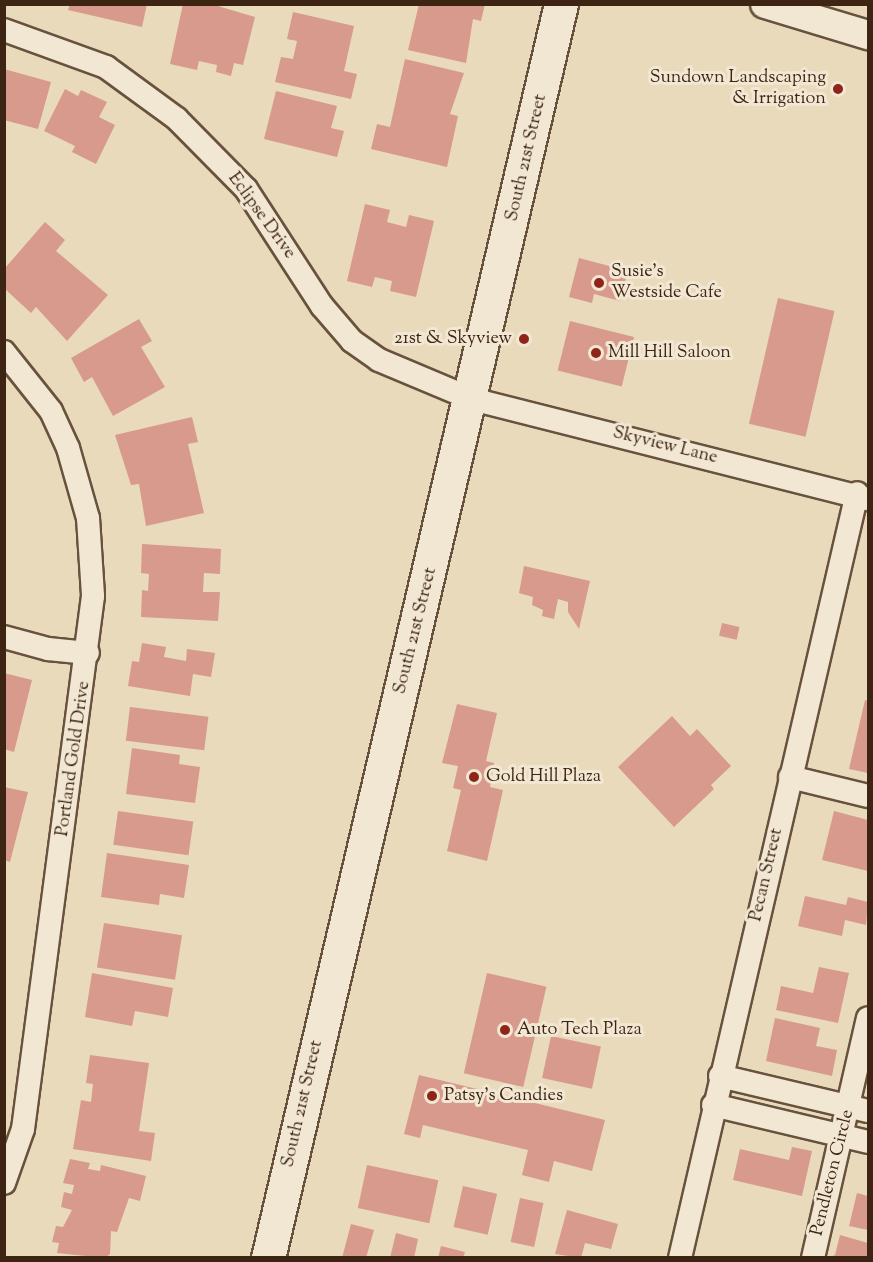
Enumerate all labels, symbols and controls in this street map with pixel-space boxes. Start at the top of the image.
place label: Sundown Landscaping & Irrigation [650,68,826,110]
marker: Sundown Landscaping & Irrigation [831,82,845,96]
street label: South 21st Street [502,92,552,224]
street label: Eclipse Drive [222,169,300,263]
place label: Susie's Westside Cafe [611,262,722,304]
marker: Susie's Westside Cafe [592,276,606,290]
place label: 21st & Skyview [394,328,512,350]
marker: 21st & Skyview [517,332,531,346]
place label: Mill Hill Saloon [608,342,731,364]
marker: Mill Hill Saloon [589,346,603,360]
street label: Skyview Lane [610,423,720,469]
street label: South 21st Street [390,566,442,696]
street label: Portland Gold Drive [52,680,96,838]
place label: Gold Hill Plaza [486,766,601,788]
marker: Gold Hill Plaza [467,770,481,784]
street label: Pecan Street [746,826,788,924]
place label: Auto Tech Plaza [517,1019,642,1041]
marker: Auto Tech Plaza [498,1023,512,1037]
street label: South 21st Street [278,1038,328,1170]
place label: Patsy's Candies [444,1085,563,1107]
marker: Patsy's Candies [425,1089,439,1103]
street label: Pendleton Circle [807,1108,859,1238]

